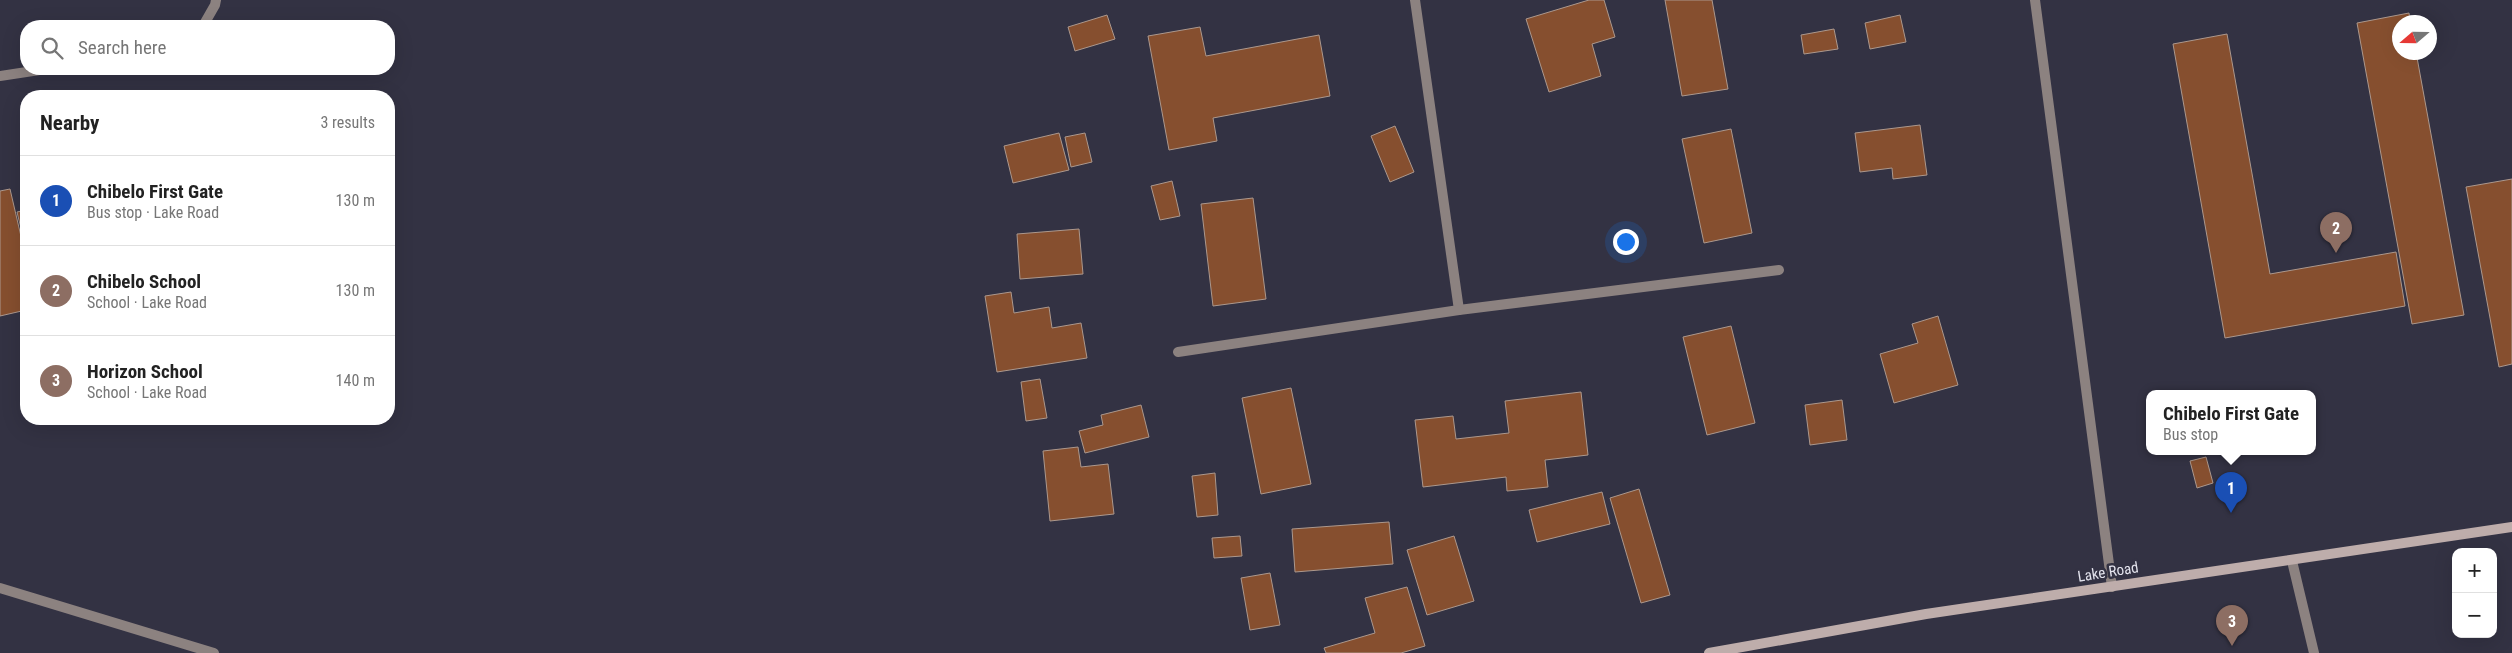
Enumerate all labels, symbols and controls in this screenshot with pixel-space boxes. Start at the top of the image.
north arrow [2392,15,2437,60]
search box [20,20,395,75]
icon: search [38,34,66,62]
text: Search here [78,36,166,59]
text: Nearby [40,111,99,135]
text: 3 results [320,113,375,132]
text: Chibelo First Gate [87,180,223,203]
text: 1 [52,191,60,210]
text: 130 m [336,191,375,210]
text: Bus stop · Lake Road [87,203,219,222]
pin: 2 [2320,212,2352,253]
your location [1613,229,1639,255]
text: Chibelo School [87,270,201,293]
text: 2 [52,281,60,300]
text: 130 m [336,281,375,300]
text: School · Lake Road [87,293,207,312]
text: Horizon School [87,360,203,383]
text: 3 [52,371,60,390]
text: 140 m [336,371,375,390]
text: School · Lake Road [87,383,207,402]
popup [2146,390,2316,455]
text: Chibelo First Gate [2163,402,2299,425]
text: Bus stop [2163,425,2218,444]
pin: 1 [2215,472,2247,513]
map controls [2452,548,2497,638]
button: + [2452,548,2497,593]
street label: Lake Road [2076,558,2140,586]
button: − [2452,593,2497,638]
pin: 3 [2216,605,2248,646]

